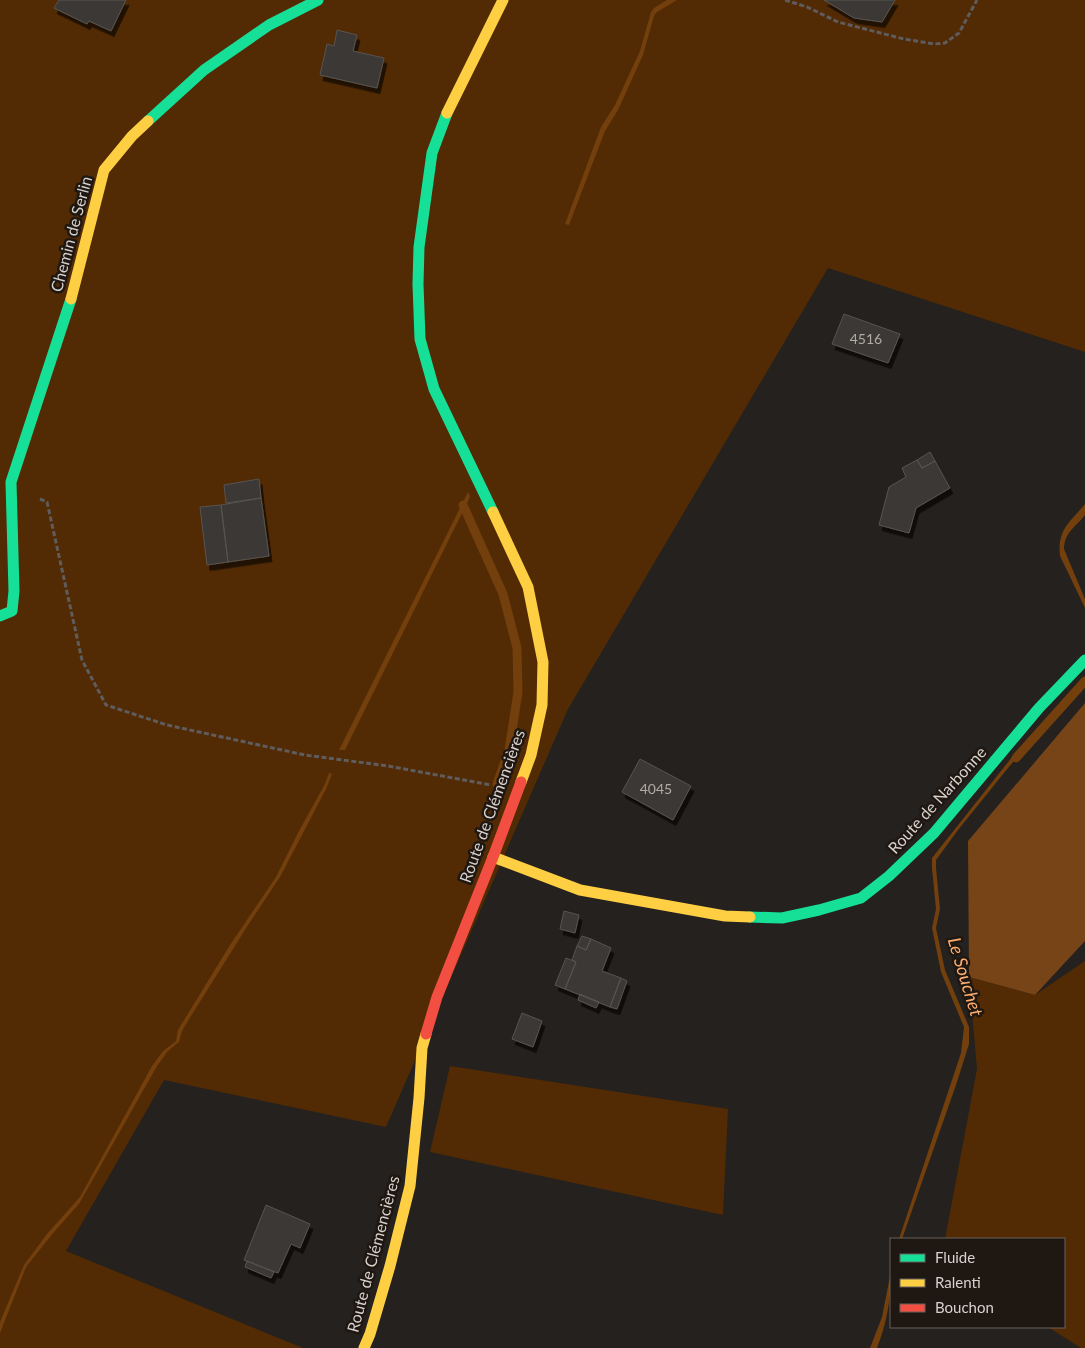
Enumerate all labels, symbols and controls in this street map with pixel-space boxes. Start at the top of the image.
street label: Chemin de Serlin [46,174,95,294]
house number: 4516 [850,330,882,347]
street label: Route de Clémencières [455,727,528,885]
street label: Route de Narbonne [884,742,990,857]
house number: 4045 [640,780,672,797]
water label: Le Souchet [944,935,989,1019]
street label: Route de Clémencières [342,1173,403,1334]
legend [890,1238,1065,1328]
text: Fluide [935,1248,975,1266]
text: Ralenti [935,1273,981,1291]
text: Bouchon [935,1298,994,1316]

